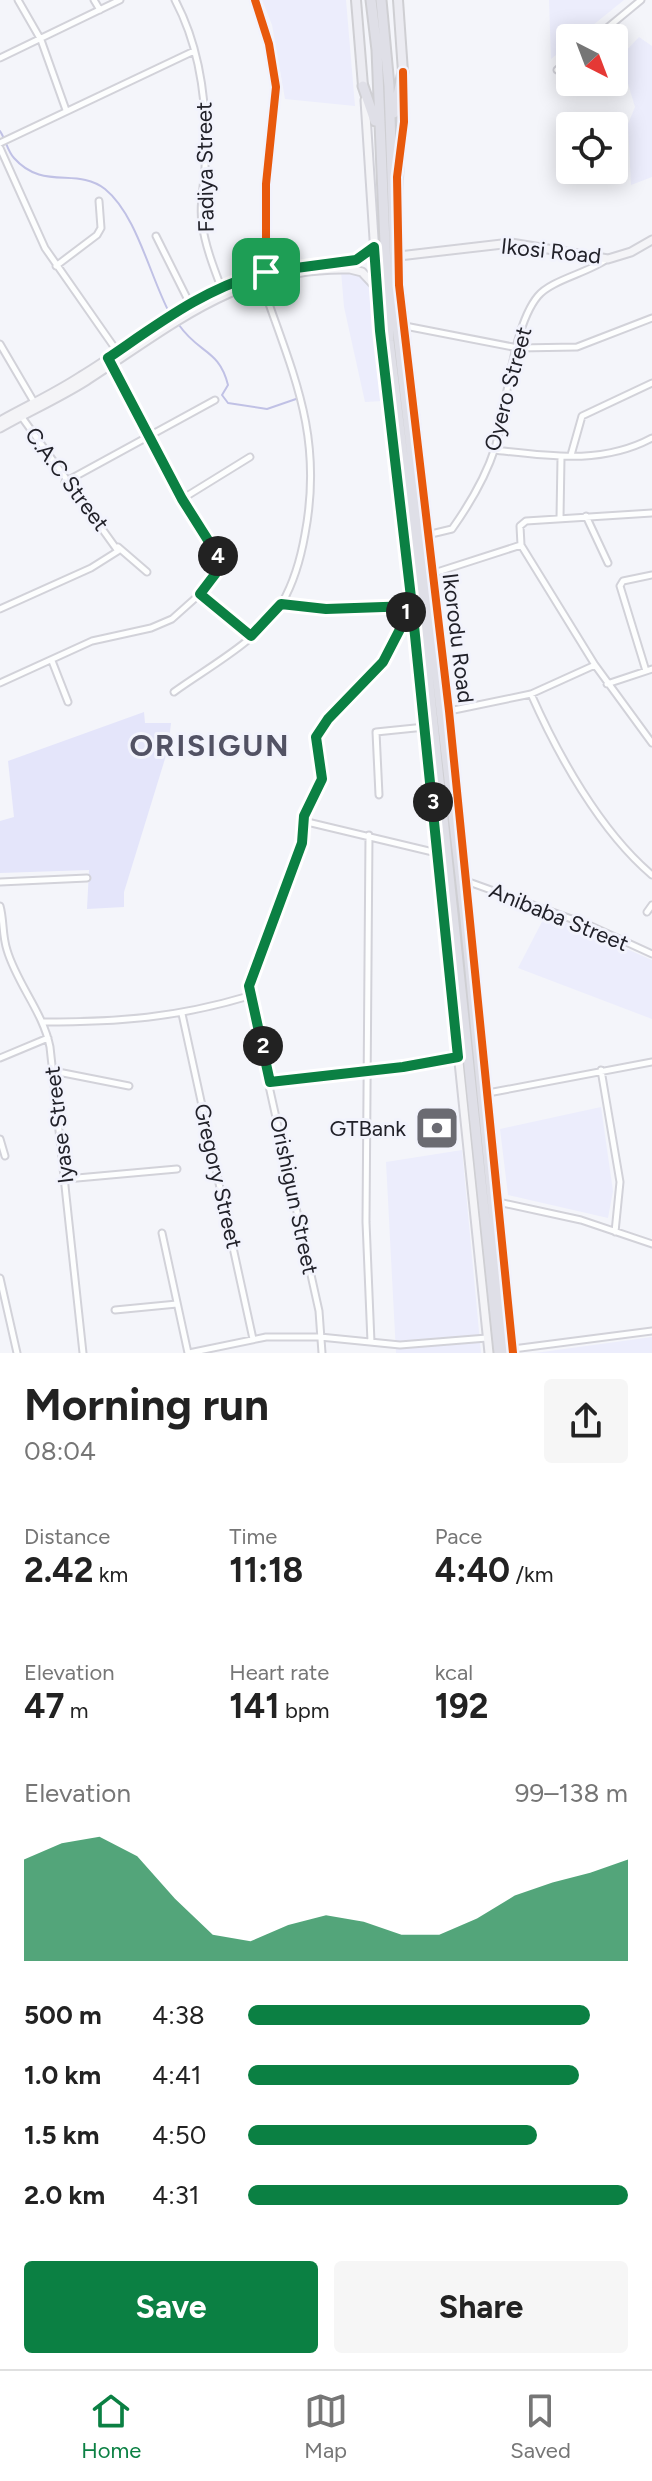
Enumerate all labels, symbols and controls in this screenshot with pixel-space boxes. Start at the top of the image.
north arrow [556,24,628,96]
map controls [556,24,628,184]
street label: Fadiya Street [190,101,220,233]
button: locate [556,112,628,184]
street label: Ikosi Road [500,232,602,270]
pin [232,238,300,306]
icon: arrive [244,250,288,294]
street label: Oyero Street [478,324,538,454]
street label: C.A.C Street [19,422,115,536]
pin: 4 [198,536,238,576]
text: 4 [211,542,225,569]
street label: Ikorodu Road [437,572,479,704]
pin: 1 [386,592,426,632]
text: 1 [401,598,411,625]
district label: ORISIGUN [129,727,291,764]
pin: 3 [413,782,453,822]
text: 3 [427,788,439,815]
street label: Anibaba Street [486,877,632,957]
pin: 2 [243,1026,283,1066]
text: 2 [257,1032,269,1059]
street label: Iyase Street [38,1065,80,1185]
street label: Gregory Street [188,1101,248,1251]
bank icon: GTBank [413,1104,461,1152]
street label: Orishigun Street [264,1113,324,1277]
place label: GTBank [330,1115,406,1142]
text: Morning run [24,1378,269,1431]
button: share [544,1379,628,1463]
text: 08:04 [24,1435,96,1467]
text: Distance [24,1523,110,1550]
text: Time [229,1523,277,1550]
text: Pace [435,1523,482,1550]
text: 2.42 [24,1550,93,1591]
text: 11:18 [229,1550,303,1591]
text: 4:40 [435,1550,510,1591]
text: km [93,1561,128,1588]
text: /km [510,1561,553,1588]
text: Elevation [24,1659,114,1686]
text: Heart rate [229,1659,329,1686]
text: kcal [435,1659,473,1686]
text: 47 [24,1686,64,1727]
text: 141 [229,1686,280,1727]
text: 192 [435,1686,488,1727]
text: m [64,1697,89,1724]
text: bpm [280,1697,330,1724]
text: Elevation [24,1777,131,1809]
text: 99–138 m [515,1777,628,1809]
text: 500 m [24,1999,102,2031]
text: 4:38 [152,1999,205,2031]
text: 1.0 km [24,2059,101,2091]
text: 4:41 [152,2059,202,2091]
text: 1.5 km [24,2119,99,2151]
text: 4:50 [152,2119,206,2151]
text: 2.0 km [24,2179,105,2211]
text: 4:31 [152,2179,200,2211]
button: Save [24,2261,318,2353]
button: Share [334,2261,628,2353]
tab: Home [81,2389,141,2464]
tab: Map [304,2389,348,2464]
tab: Saved [510,2389,571,2464]

